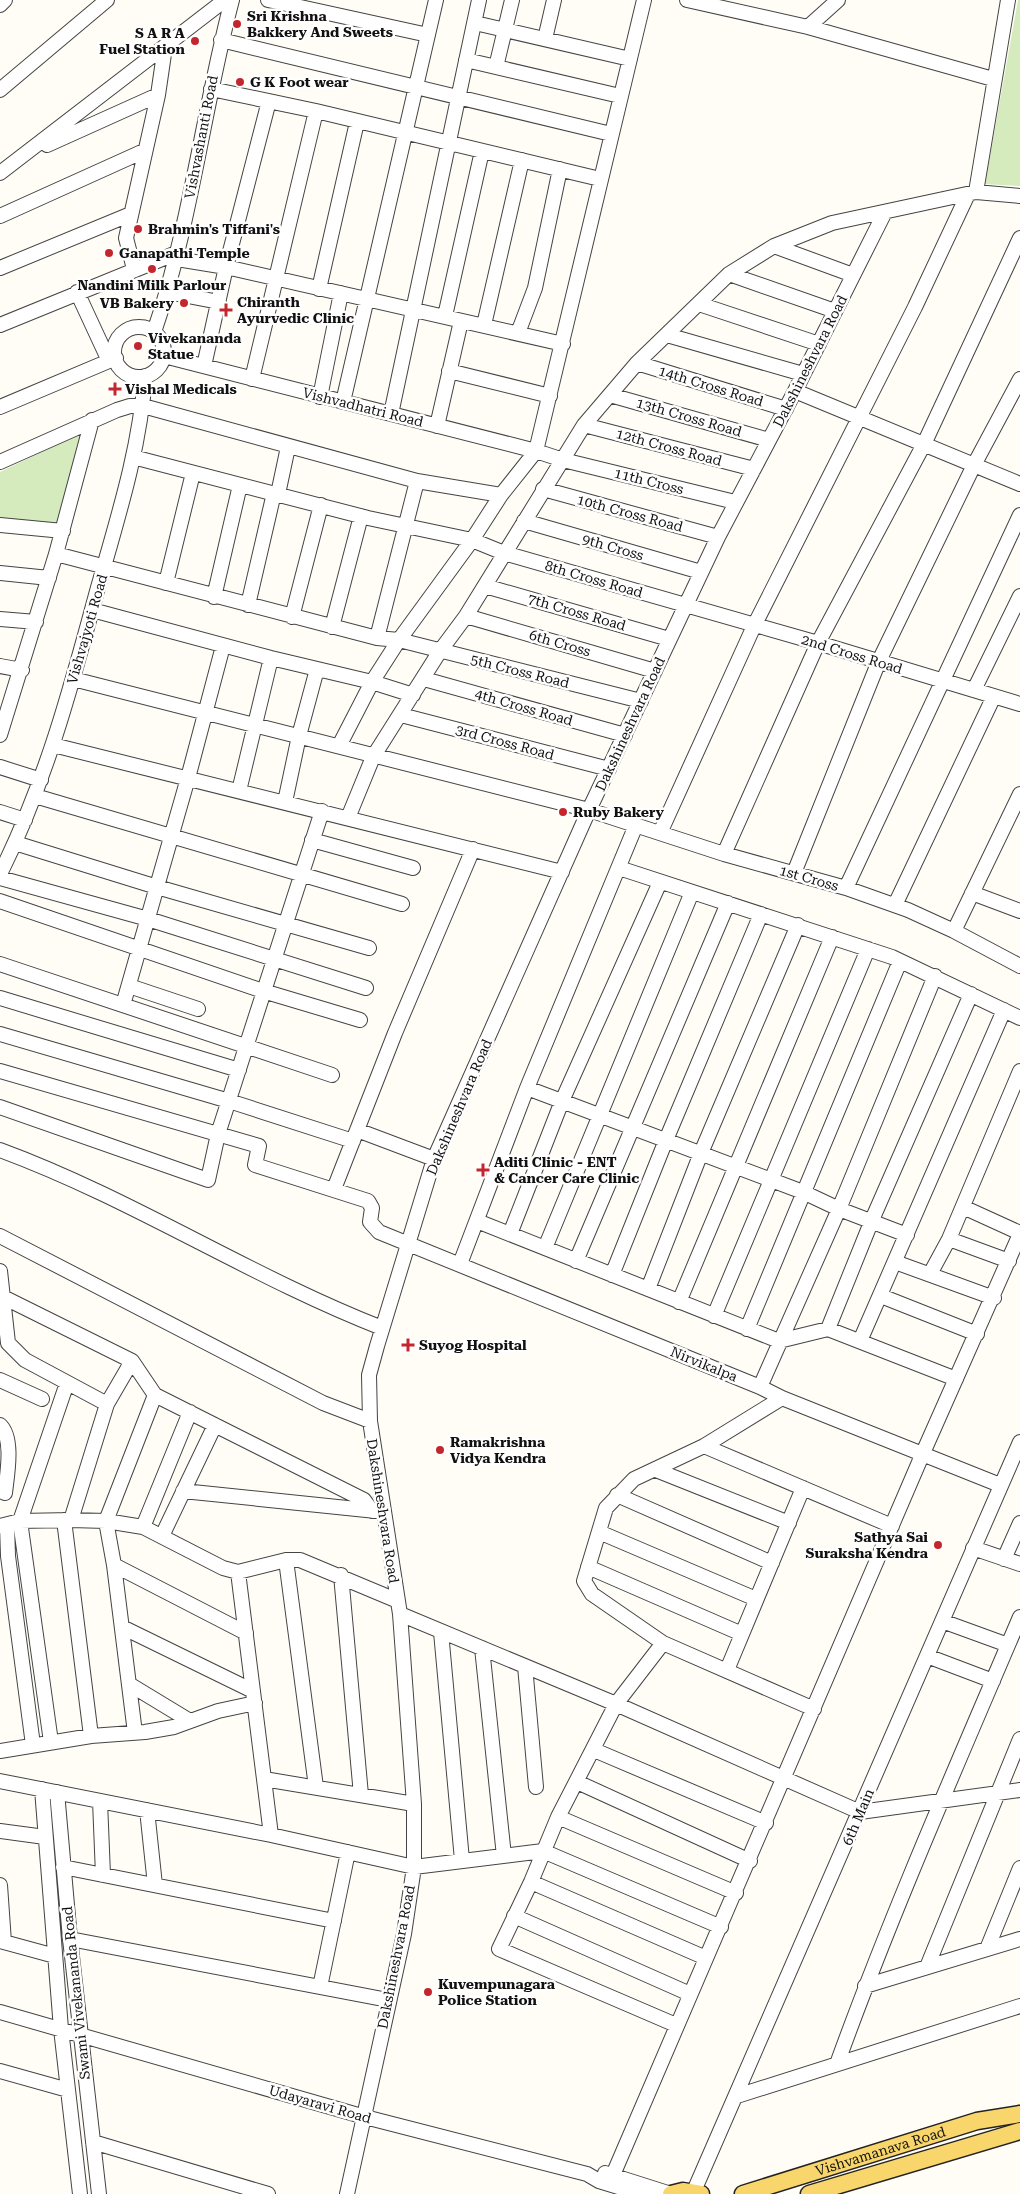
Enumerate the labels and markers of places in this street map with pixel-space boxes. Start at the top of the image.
place label: Sri Krishna Bakkery And Sweets [247,8,393,40]
marker: Sri Krishna Bakkery And Sweets [231,18,243,30]
place label: S A R A Fuel Station [99,25,186,57]
marker: S A R A Fuel Station [189,35,201,47]
place label: G K Foot wear [250,74,349,90]
marker: G K Foot wear [234,76,246,88]
place label: Brahmin's Tiffani's [148,221,280,237]
marker: Brahmin's Tiffani's [132,223,144,235]
place label: Ganapathi Temple [119,245,250,261]
marker: Ganapathi Temple [103,247,115,259]
marker: Nandini Milk Parlour [146,263,158,275]
place label: Nandini Milk Parlour [78,277,227,293]
place label: Chiranth Ayurvedic Clinic [237,294,354,326]
place label: VB Bakery [100,295,175,311]
marker: VB Bakery [178,297,190,309]
marker: Chiranth Ayurvedic Clinic [219,303,233,317]
place label: Vivekananda Statue [148,330,242,362]
marker: Vivekananda Statue [132,340,144,352]
place label: Vishal Medicals [125,381,237,397]
marker: Vishal Medicals [109,383,121,395]
place label: Ruby Bakery [573,804,665,820]
marker: Ruby Bakery [557,806,569,818]
place label: Aditi Clinic - ENT & Cancer Care Clinic [494,1154,639,1186]
marker: Aditi Clinic - ENT & Cancer Care Clinic [476,1163,490,1177]
place label: Suyog Hospital [419,1337,527,1353]
marker: Suyog Hospital [401,1338,415,1352]
place label: Ramakrishna Vidya Kendra [450,1434,547,1466]
marker: Ramakrishna Vidya Kendra [434,1444,446,1456]
place label: Sathya Sai Suraksha Kendra [806,1529,929,1561]
marker: Sathya Sai Suraksha Kendra [932,1539,944,1551]
place label: Kuvempunagara Police Station [438,1976,556,2008]
marker: Kuvempunagara Police Station [422,1986,434,1998]

